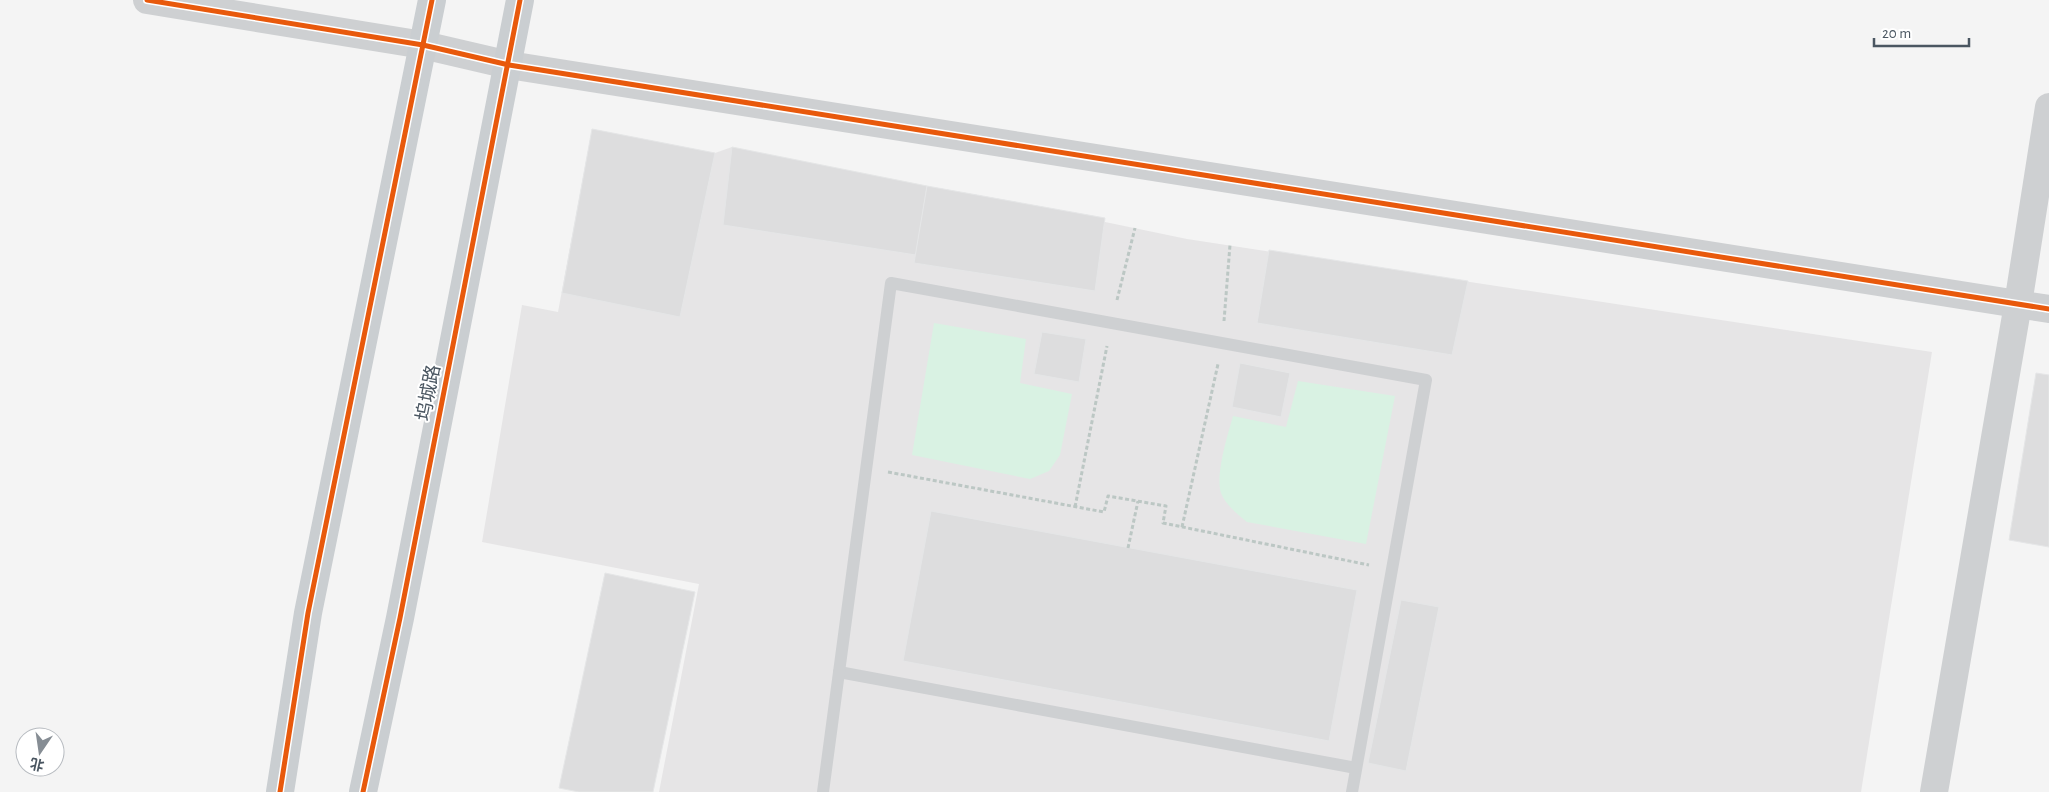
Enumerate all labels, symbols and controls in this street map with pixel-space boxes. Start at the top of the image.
scale bar [1874,15,1969,47]
text: 20 m [1882,26,1911,41]
street label: 坞城路 [413,363,444,423]
north arrow [15,727,65,777]
text: 北 [29,755,46,773]

